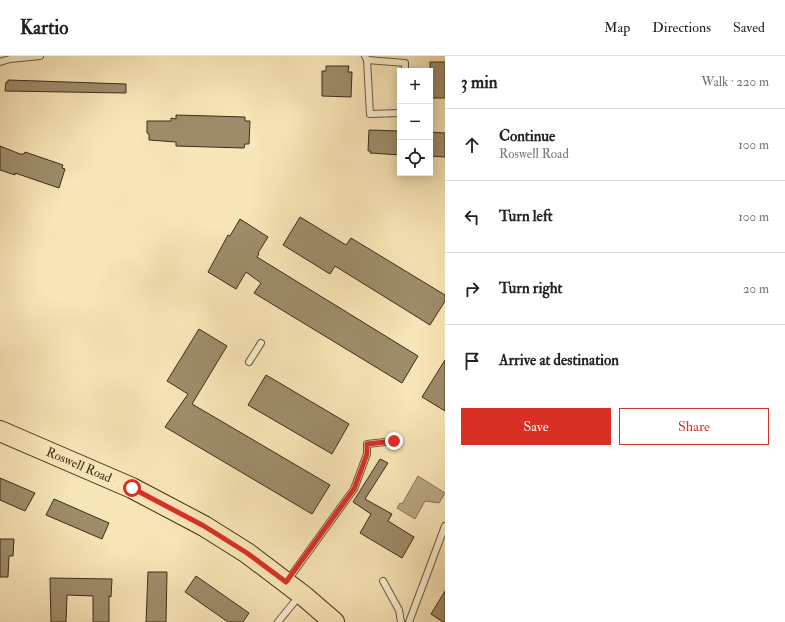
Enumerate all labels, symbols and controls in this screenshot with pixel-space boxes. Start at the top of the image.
text: Kartio [20,16,68,40]
text: Map [604,19,630,36]
text: Directions [652,19,711,36]
text: Saved [733,19,765,36]
map controls [397,68,433,176]
button: + [397,68,433,104]
text: 3 min [461,72,498,93]
text: Walk · 220 m [701,74,769,90]
button: − [397,104,433,140]
text: Continue [499,127,555,146]
icon: ahead [461,134,483,156]
text: 100 m [738,137,769,153]
button: locate [397,140,433,176]
text: Roswell Road [499,146,569,162]
icon: left [461,206,483,228]
text: Turn left [499,207,553,226]
text: 100 m [738,209,769,225]
icon: right [461,278,483,300]
text: Turn right [499,279,562,298]
text: 20 m [743,281,769,297]
icon: arrive [461,350,483,372]
text: Arrive at destination [499,351,619,370]
button: Save [461,408,611,445]
button: Share [619,408,769,445]
route end [385,432,403,450]
street label: Roswell Road [44,444,115,487]
route start [123,479,141,497]

